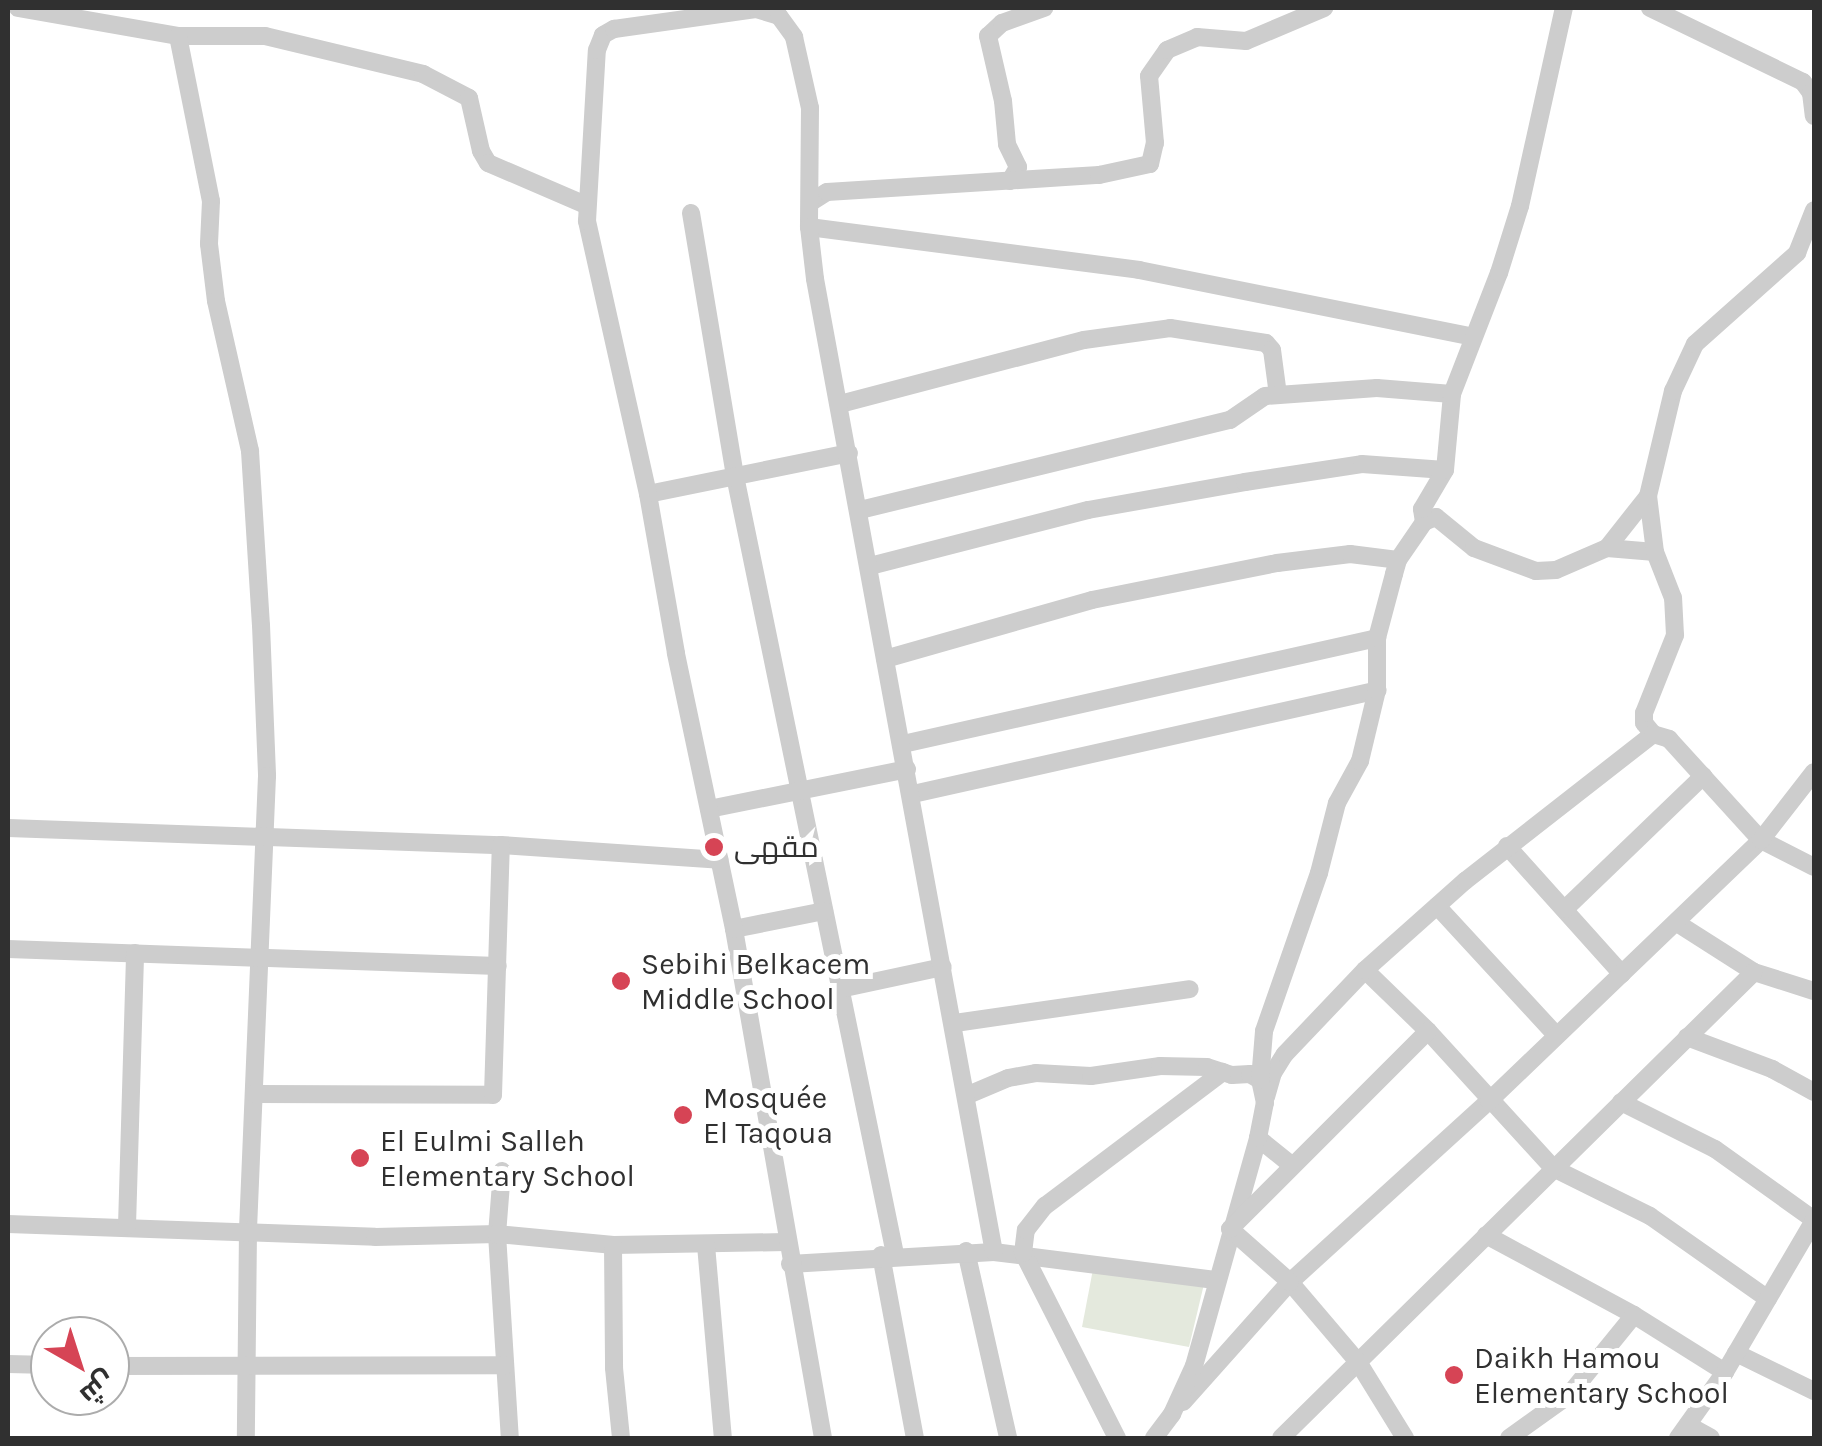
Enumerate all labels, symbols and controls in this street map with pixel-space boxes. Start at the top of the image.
place label: مقهى [734,829,819,865]
marker: مقهى [703,836,725,858]
place label: Sebihi Belkacem Middle School [641,946,870,1016]
marker: Sebihi Belkacem Middle School [610,970,632,992]
place label: Mosquée El Taqoua [703,1080,833,1150]
marker: Mosquée El Taqoua [672,1104,694,1126]
place label: El Eulmi Salleh Elementary School [380,1123,635,1194]
marker: El Eulmi Salleh Elementary School [349,1147,371,1169]
north arrow [30,1316,130,1416]
place label: Daikh Hamou Elementary School [1474,1340,1729,1410]
text: ش [74,1364,122,1412]
marker: Daikh Hamou Elementary School [1443,1364,1465,1386]

